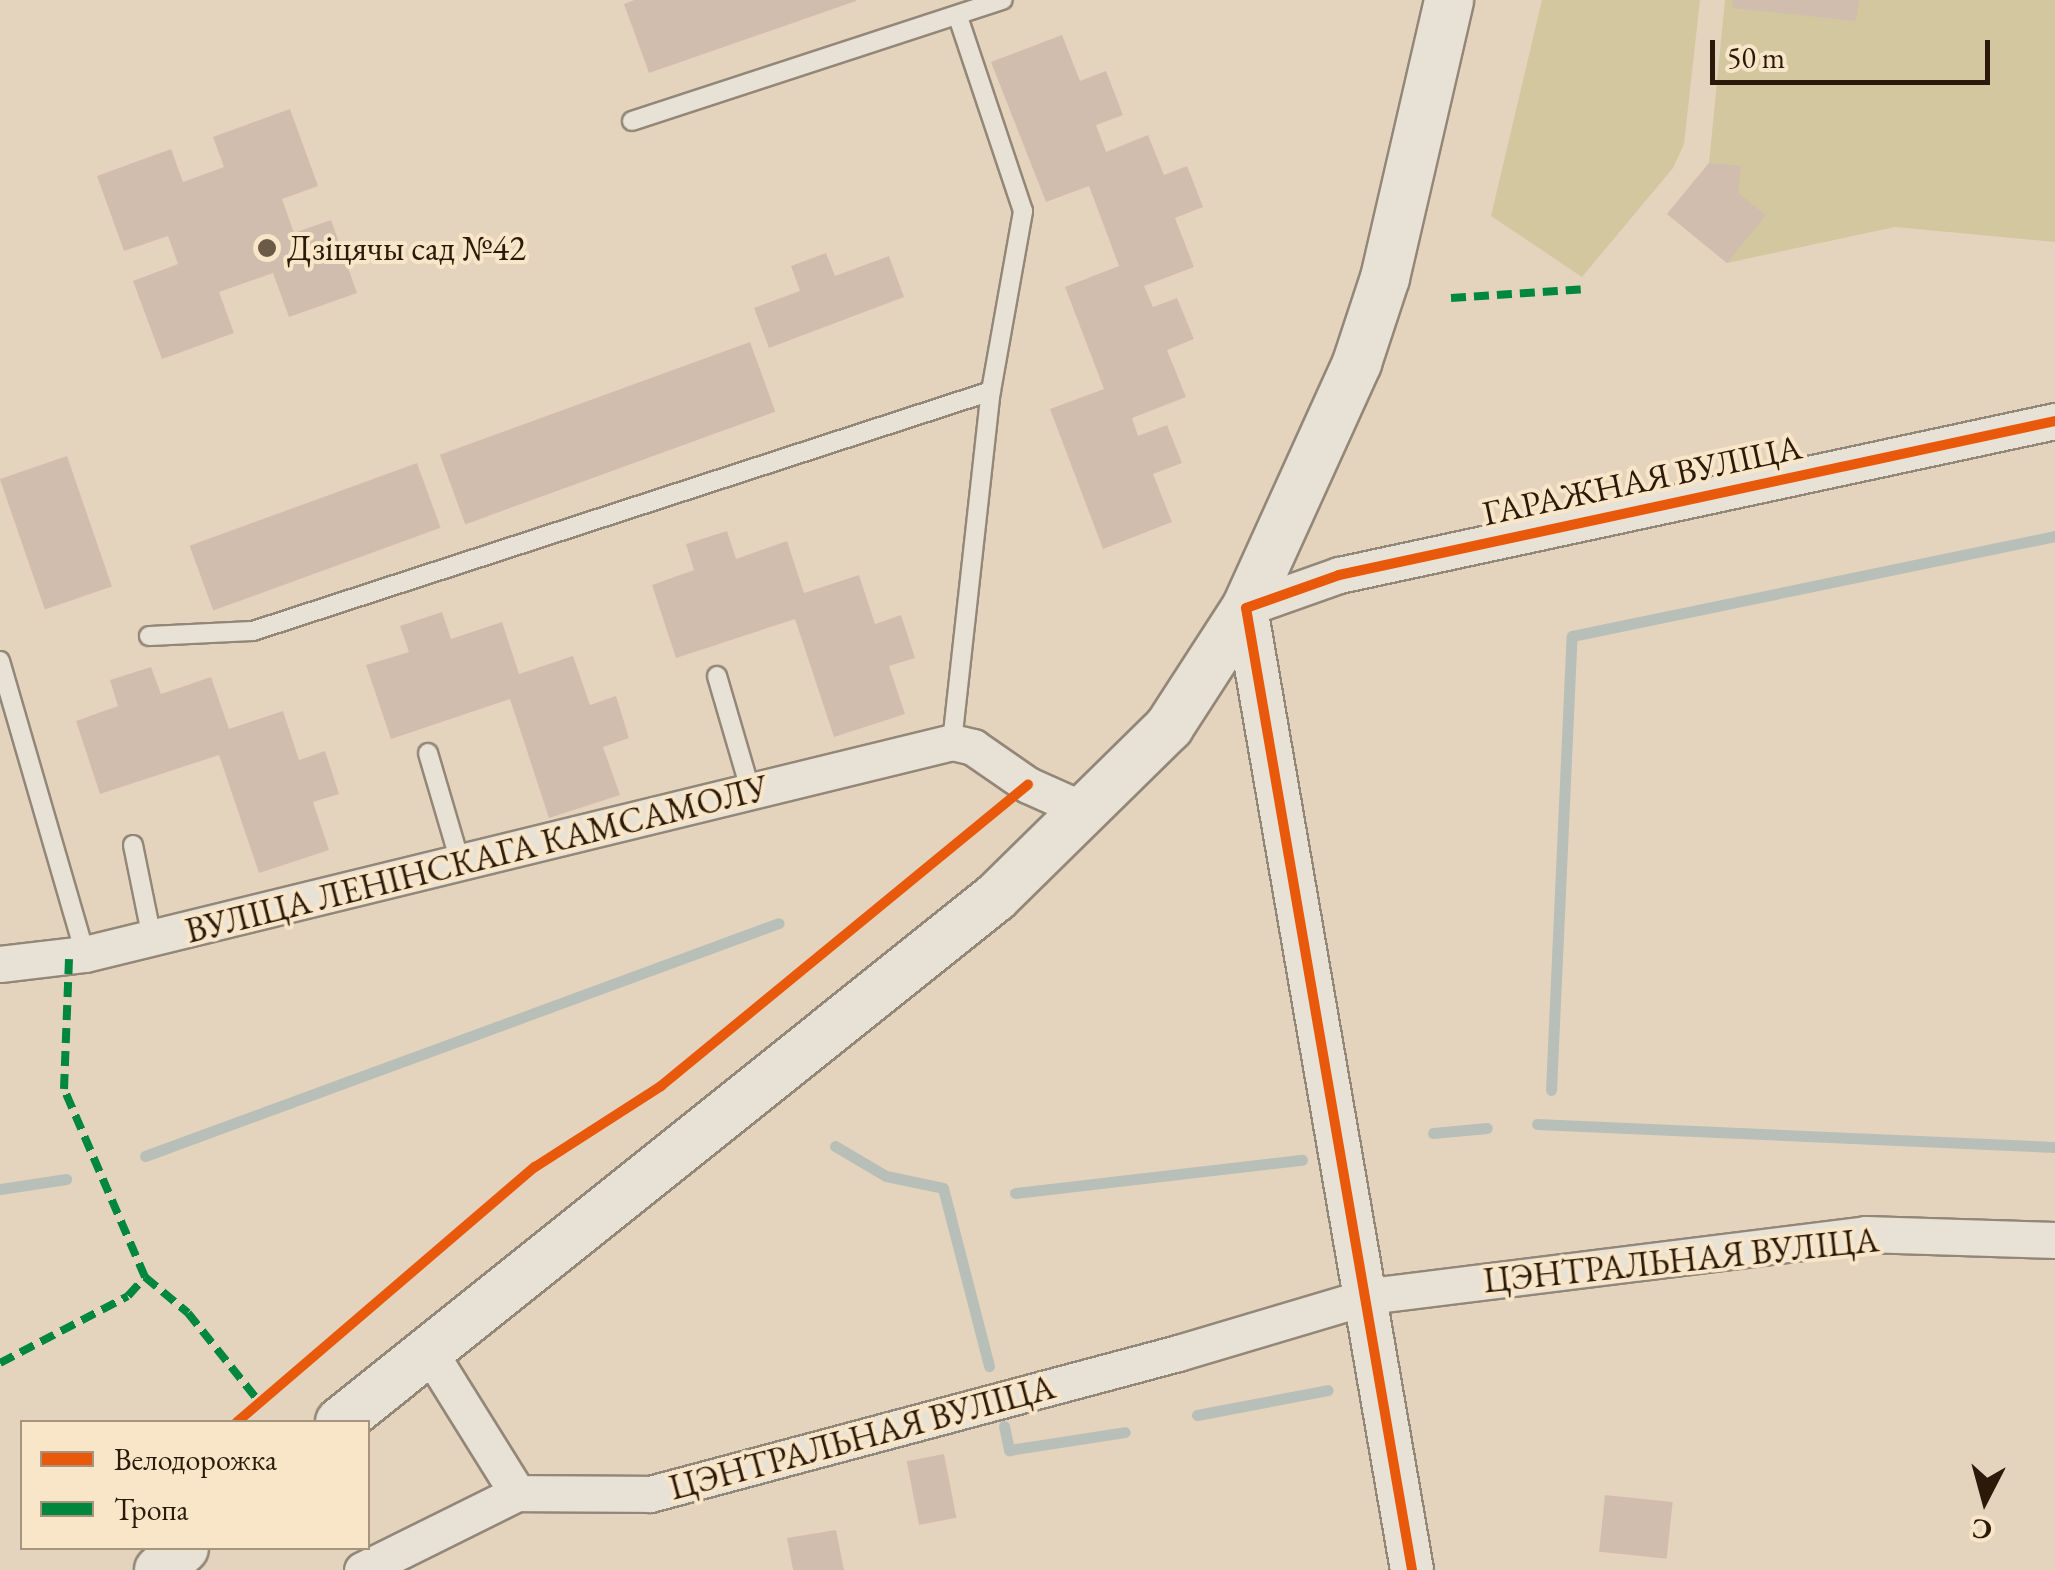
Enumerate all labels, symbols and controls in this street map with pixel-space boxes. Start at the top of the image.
scale bar [1715,20,1995,82]
text: 50 m [1727,38,1785,77]
place label: Дзіцячы сад №42 [287,227,526,269]
marker: Дзіцячы сад №42 [256,237,278,259]
street label: ГАРАЖНАЯ ВУЛІЦА [1479,426,1805,534]
street label: ВУЛІЦА ЛЕНІНСКАГА КАМСАМОЛУ [181,766,773,952]
street label: ЦЭНТРАЛЬНАЯ ВУЛІЦА [1481,1218,1881,1302]
street label: ЦЭНТРАЛЬНАЯ ВУЛІЦА [665,1365,1059,1509]
legend [20,1420,370,1550]
text: Велодорожка [114,1440,277,1479]
north arrow [1935,1450,2035,1550]
text: Тропа [114,1490,189,1529]
text: С [1970,1511,1994,1549]

